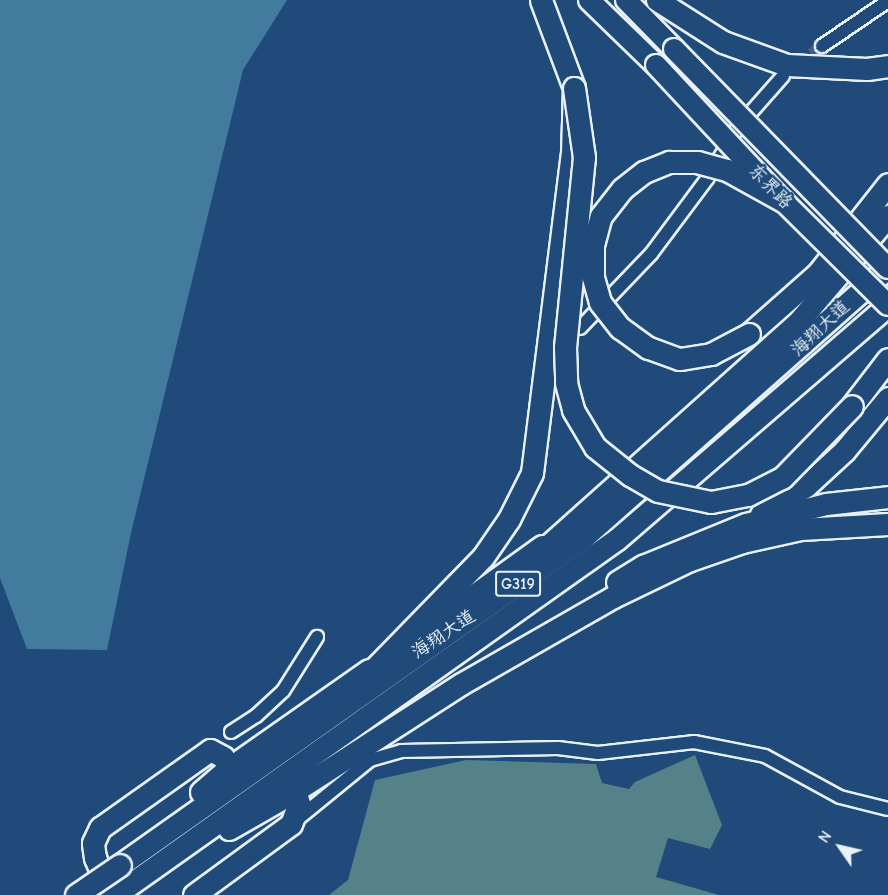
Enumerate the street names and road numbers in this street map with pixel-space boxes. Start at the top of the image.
street label: 东界路 [743,160,797,214]
street label: 海翔大道 [787,297,855,361]
road number: G319 [494,571,542,597]
street label: 海翔大道 [408,606,480,664]

